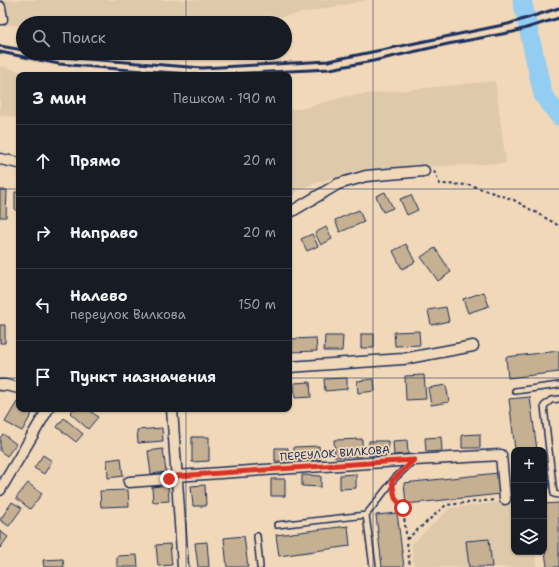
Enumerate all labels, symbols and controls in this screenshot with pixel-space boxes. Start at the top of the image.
search box [16,16,292,60]
icon: search [30,27,52,49]
text: Поиск [62,28,106,48]
text: 3 мин [32,87,87,109]
text: Пешком · 190 m [173,90,276,107]
icon: ahead [32,150,54,172]
text: Прямо [70,151,120,171]
text: 20 m [243,152,276,169]
icon: right [32,222,54,244]
text: Направо [70,223,138,243]
text: 20 m [243,224,276,241]
text: Налево [70,286,128,306]
icon: left [32,294,54,316]
text: 150 m [238,296,276,313]
text: переулок Вилкова [70,306,186,323]
icon: arrive [32,366,54,388]
text: Пункт назначения [70,367,216,387]
street label: ПЕРЕУЛОК ВИЛКОВА [280,442,391,465]
map controls [511,447,547,555]
button: + [511,447,547,483]
route end [160,470,178,488]
button: − [511,483,547,519]
route start [394,499,412,517]
button: layers [511,519,547,555]

